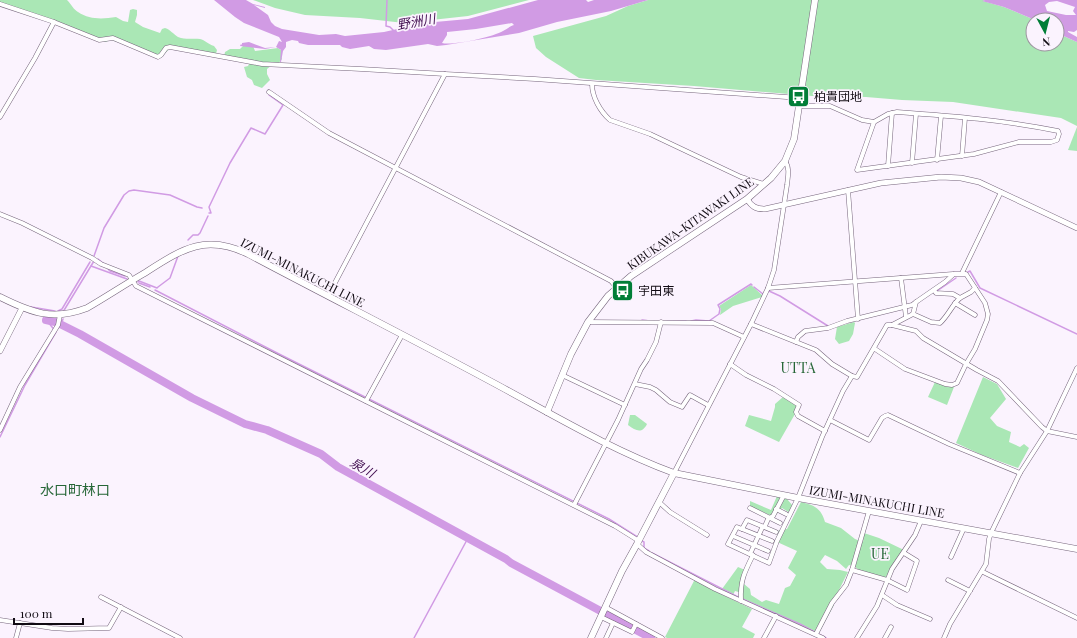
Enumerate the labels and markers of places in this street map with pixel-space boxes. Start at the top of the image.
bus stop icon: 柏貴団地 [785,83,811,109]
place label: 柏貴団地 [814,88,862,104]
bus stop icon: 宇田東 [610,277,636,303]
place label: 宇田東 [638,282,674,298]

